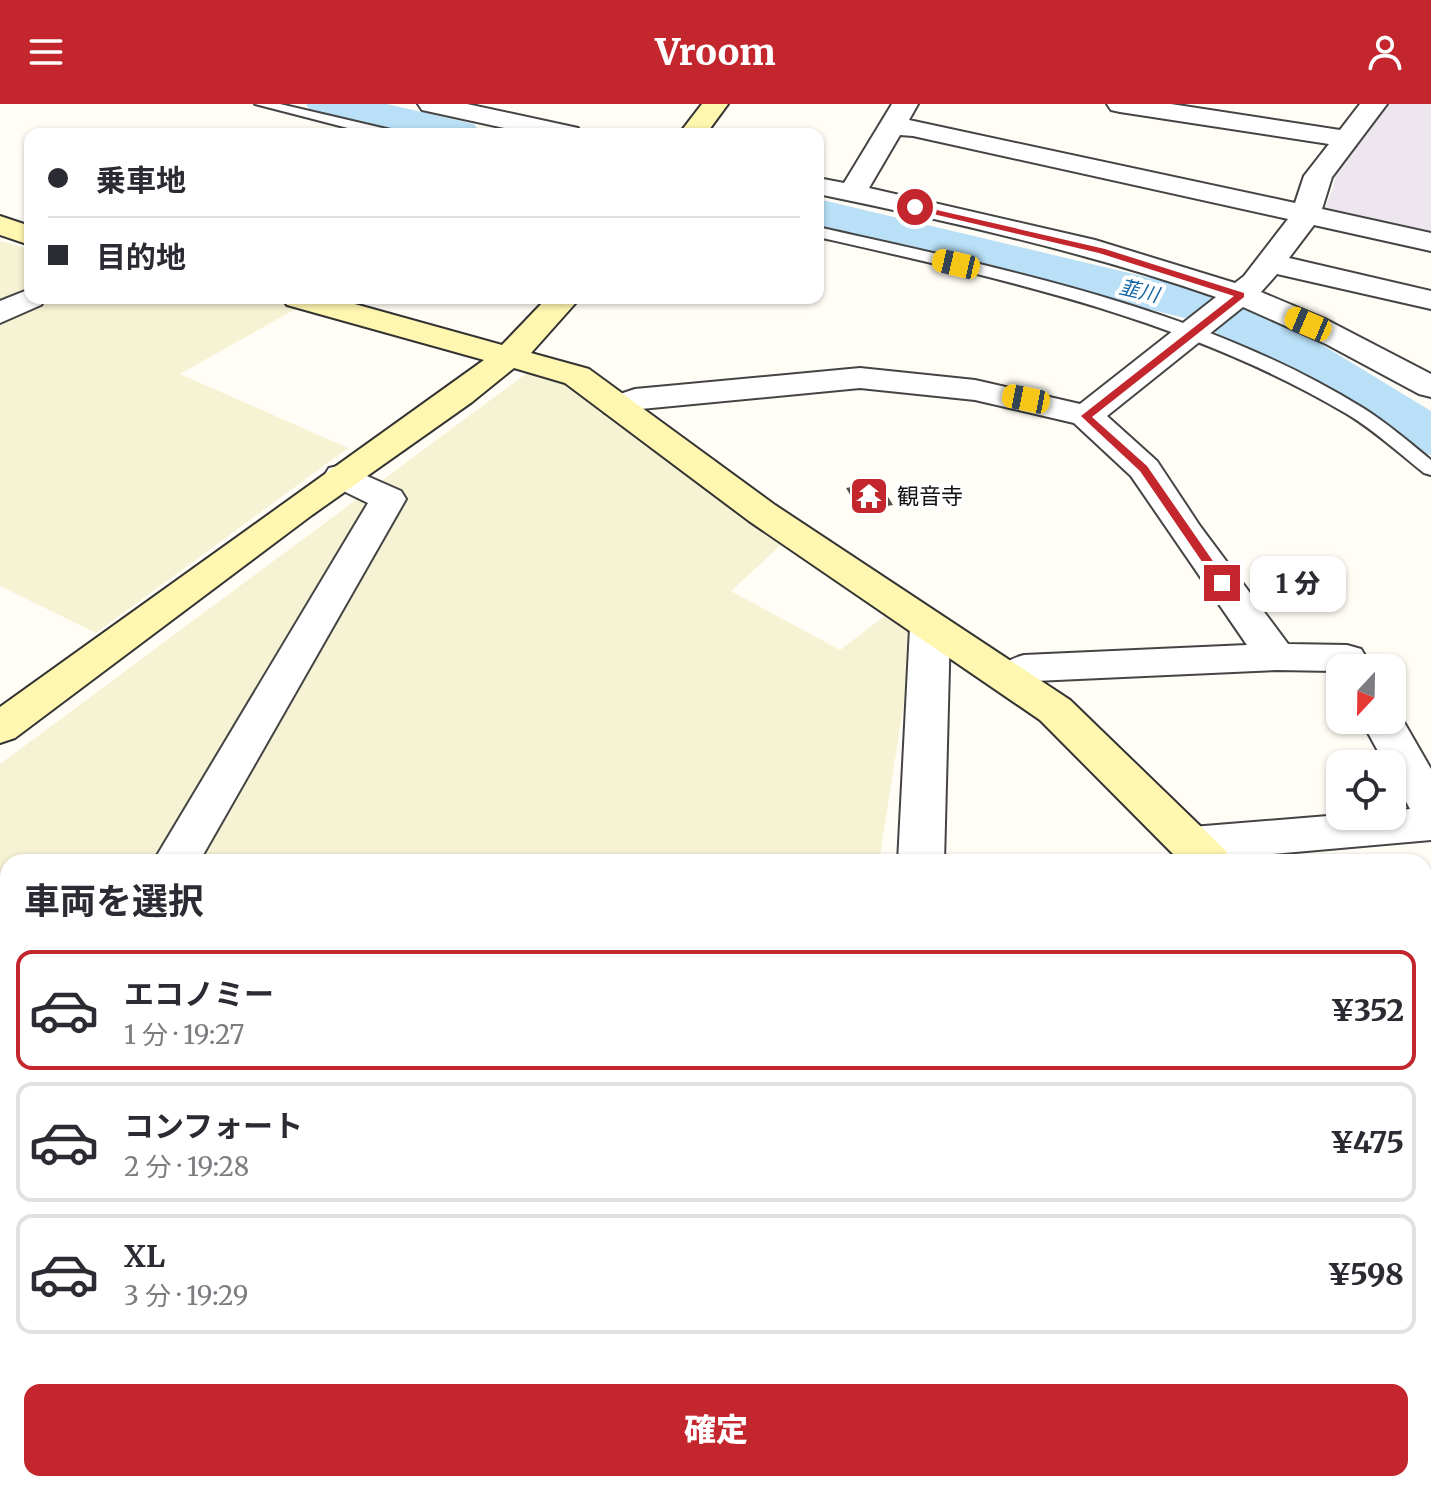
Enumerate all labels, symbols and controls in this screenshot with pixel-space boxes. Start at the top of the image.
icon: menu [24,30,68,74]
text: Vroom [655,30,776,75]
icon: person [1363,30,1407,74]
text: 乗車地 [96,161,186,199]
route start [897,189,933,225]
text: 目的地 [96,238,186,276]
car [930,247,982,281]
water label: 韮川 [1117,274,1163,308]
car [1281,304,1335,344]
car [1000,383,1052,415]
temple icon: 観音寺 [848,475,890,517]
place label: 観音寺 [897,482,963,510]
callout: 1 分 [1250,555,1346,611]
route end [1204,565,1240,601]
text: 1 分 [1276,567,1320,600]
north arrow [1326,654,1406,734]
map controls [1326,654,1406,830]
button: locate [1326,750,1406,830]
text: 車両を選択 [24,879,204,924]
icon: car [28,974,100,1046]
text: エコノミー [124,975,274,1013]
text: ¥352 [1330,991,1404,1029]
text: 1 分 · 19:27 [124,1018,244,1051]
icon: car [28,1106,100,1178]
text: コンフォート [124,1107,303,1145]
text: ¥475 [1330,1123,1404,1161]
text: 2 分 · 19:28 [124,1150,249,1183]
text: XL [124,1237,165,1275]
icon: car [28,1238,100,1310]
text: ¥598 [1327,1255,1404,1293]
text: 3 分 · 19:29 [124,1279,249,1312]
button: 確定 [24,1384,1408,1476]

